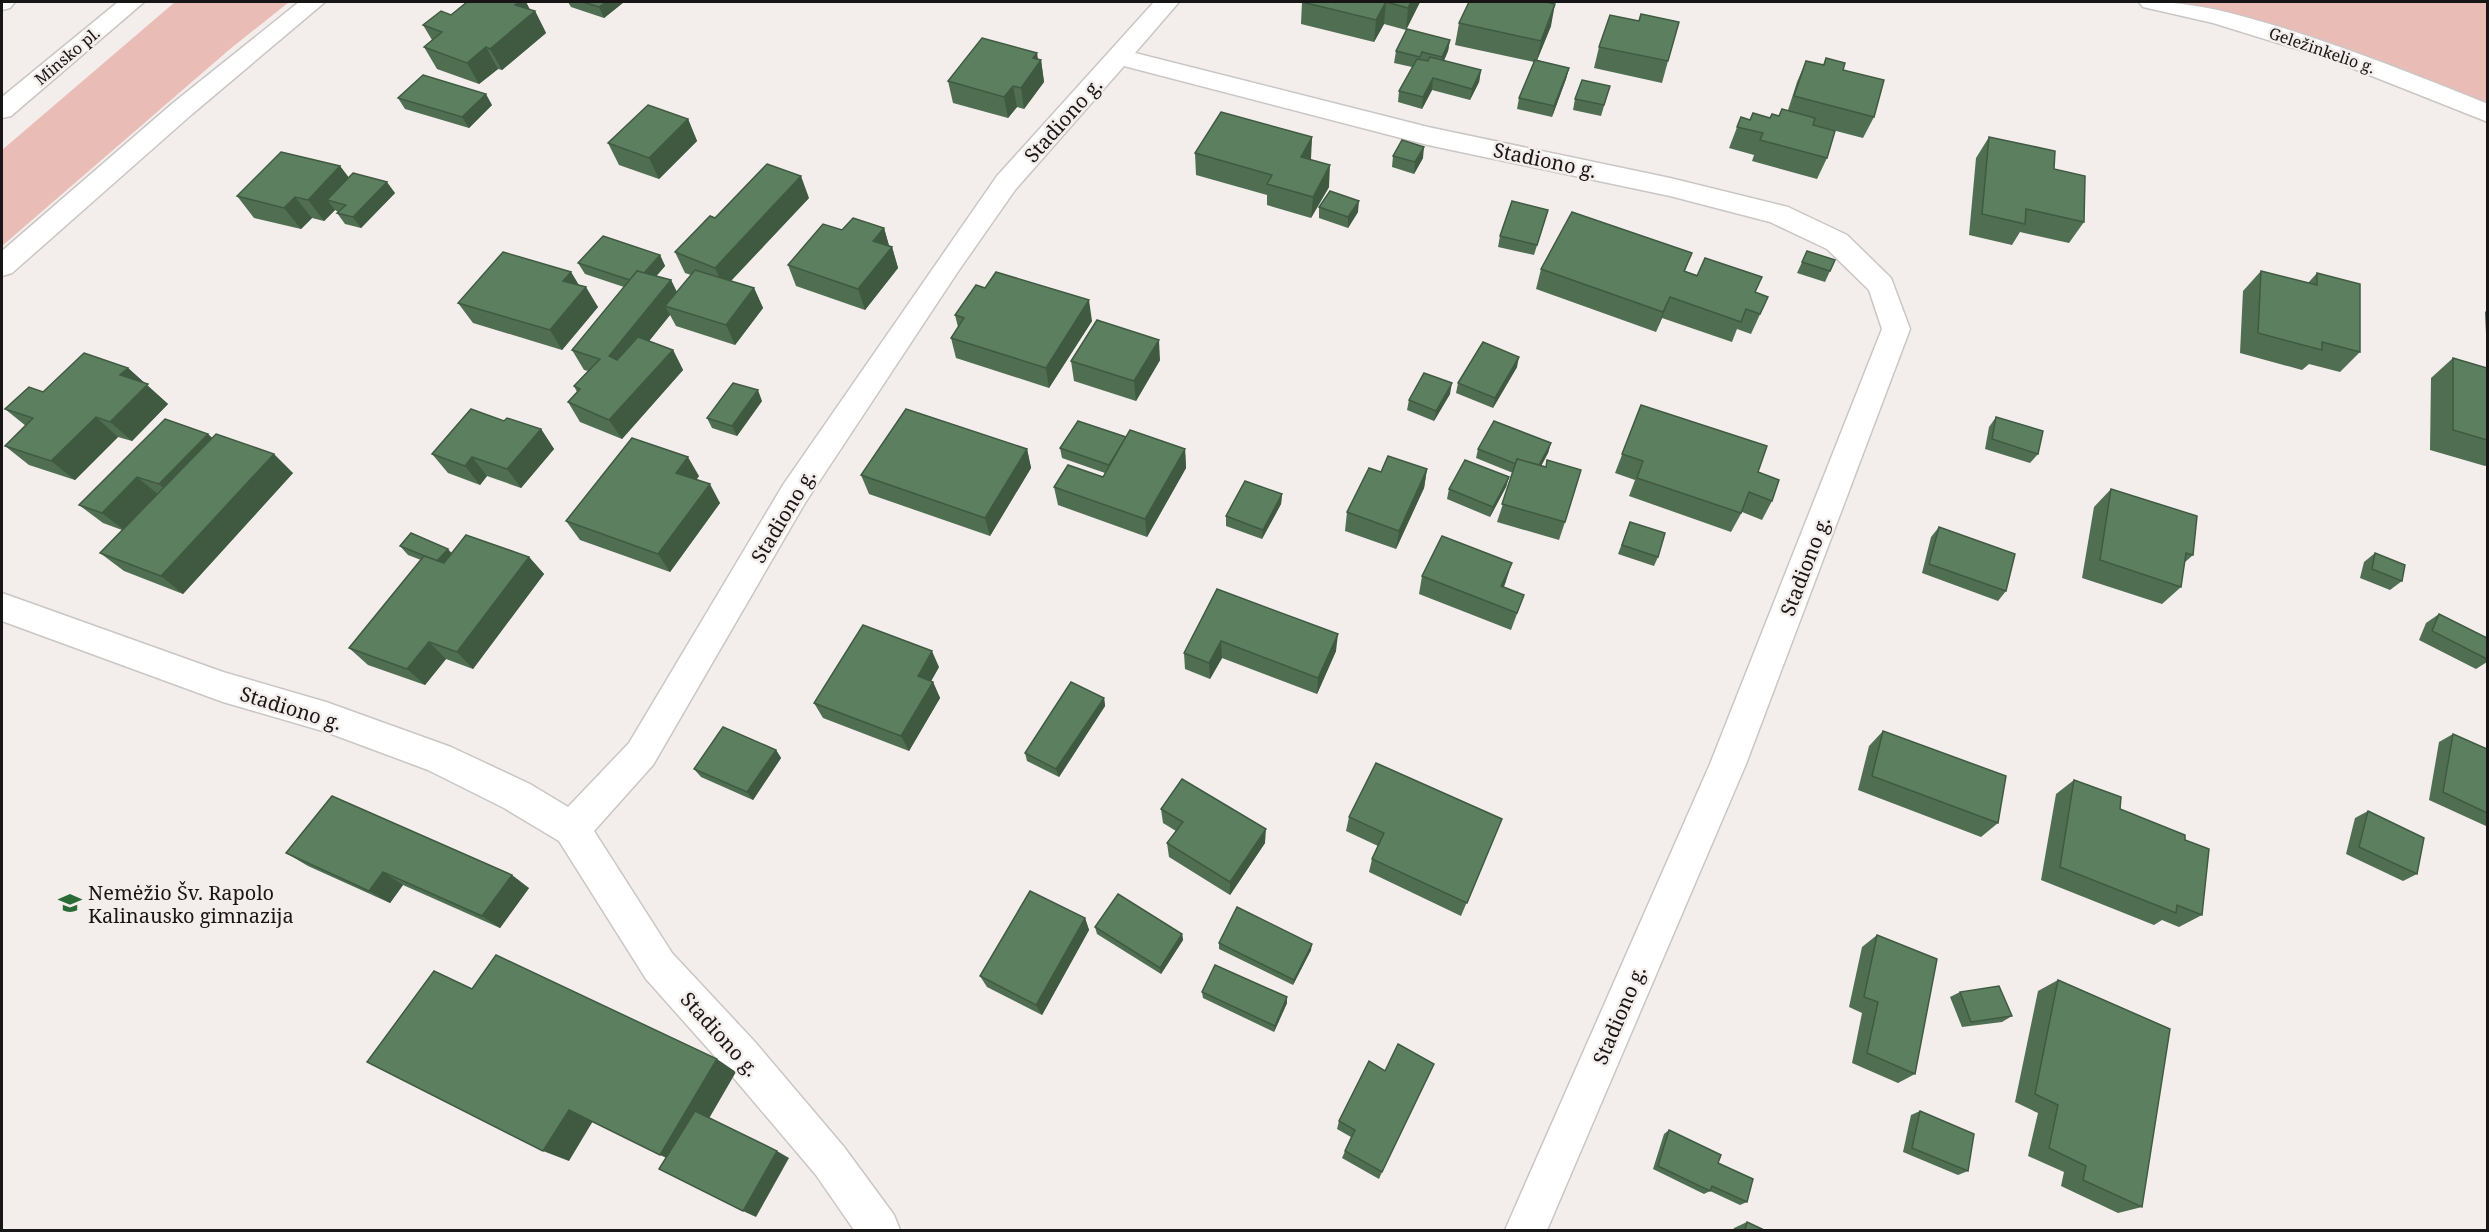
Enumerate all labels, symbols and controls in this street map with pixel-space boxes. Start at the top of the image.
street label: Minsko pl. [30,22,104,90]
street label: Geležinkelio g. [2266,22,2378,78]
street label: Stadiono g. [1018,72,1108,168]
street label: Stadiono g. [1491,136,1599,184]
street label: Stadiono g. [744,464,822,568]
street label: Stadiono g. [1774,512,1836,620]
street label: Stadiono g. [237,680,345,736]
place label: Nemėžio Šv. Rapolo Kalinausko gimnazija [88,879,294,929]
school or university icon: Nemėžio Šv. Rapolo Kalinausko gimnazija [57,890,83,916]
street label: Stadiono g. [1586,961,1652,1069]
street label: Stadiono g. [675,986,765,1082]

